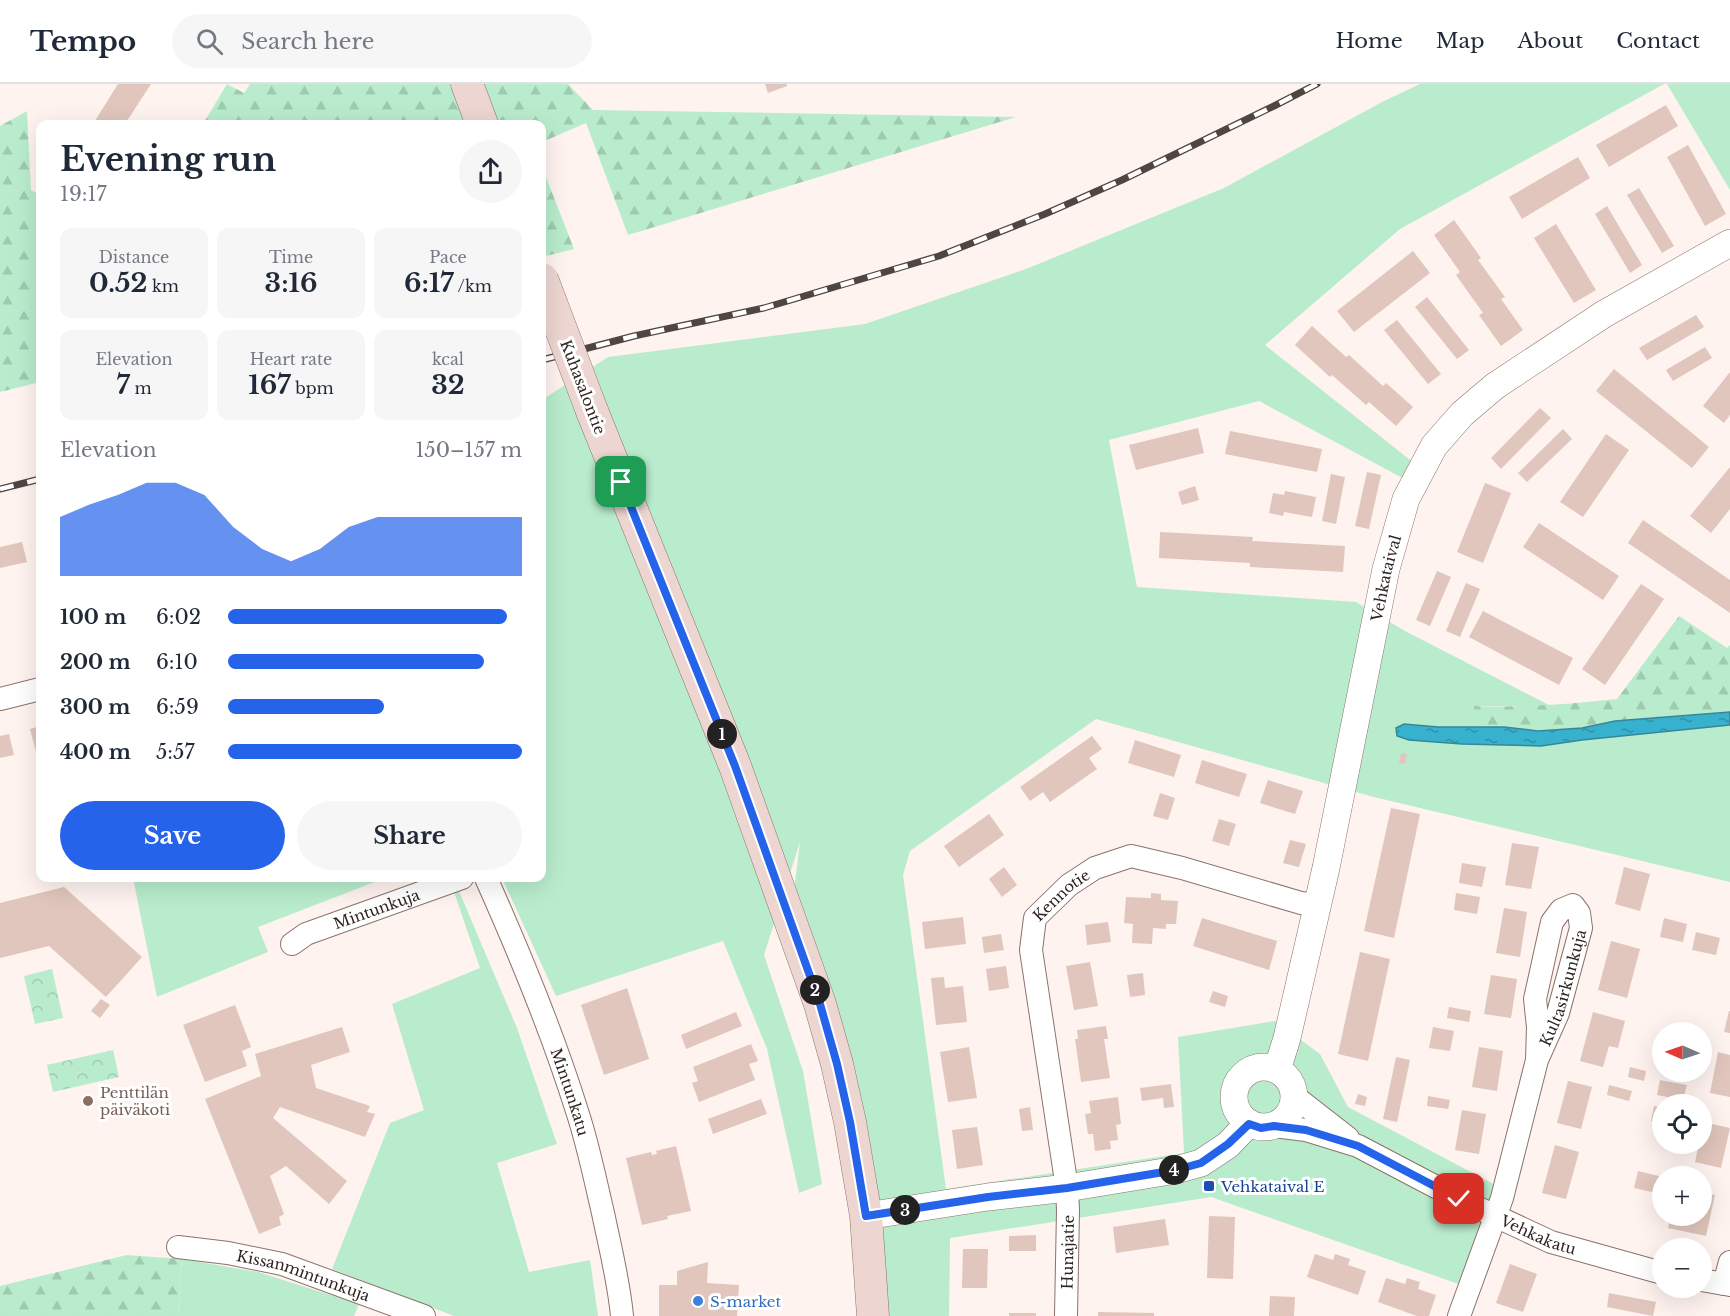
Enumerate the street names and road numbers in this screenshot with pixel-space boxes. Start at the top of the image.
street label: Kuhasalontie [556,337,610,437]
street label: Vehkataival [1366,532,1405,624]
street label: Kennotie [1028,865,1093,925]
street label: Mintunkuja [331,884,423,933]
street label: Kultasirkunkuja [1535,927,1590,1049]
street label: Mintunkatu [547,1045,593,1138]
street label: Vehkakatu [1497,1210,1578,1258]
street label: Hunajatie [1057,1215,1077,1289]
street label: Kissanmintunkuja [235,1246,373,1305]

